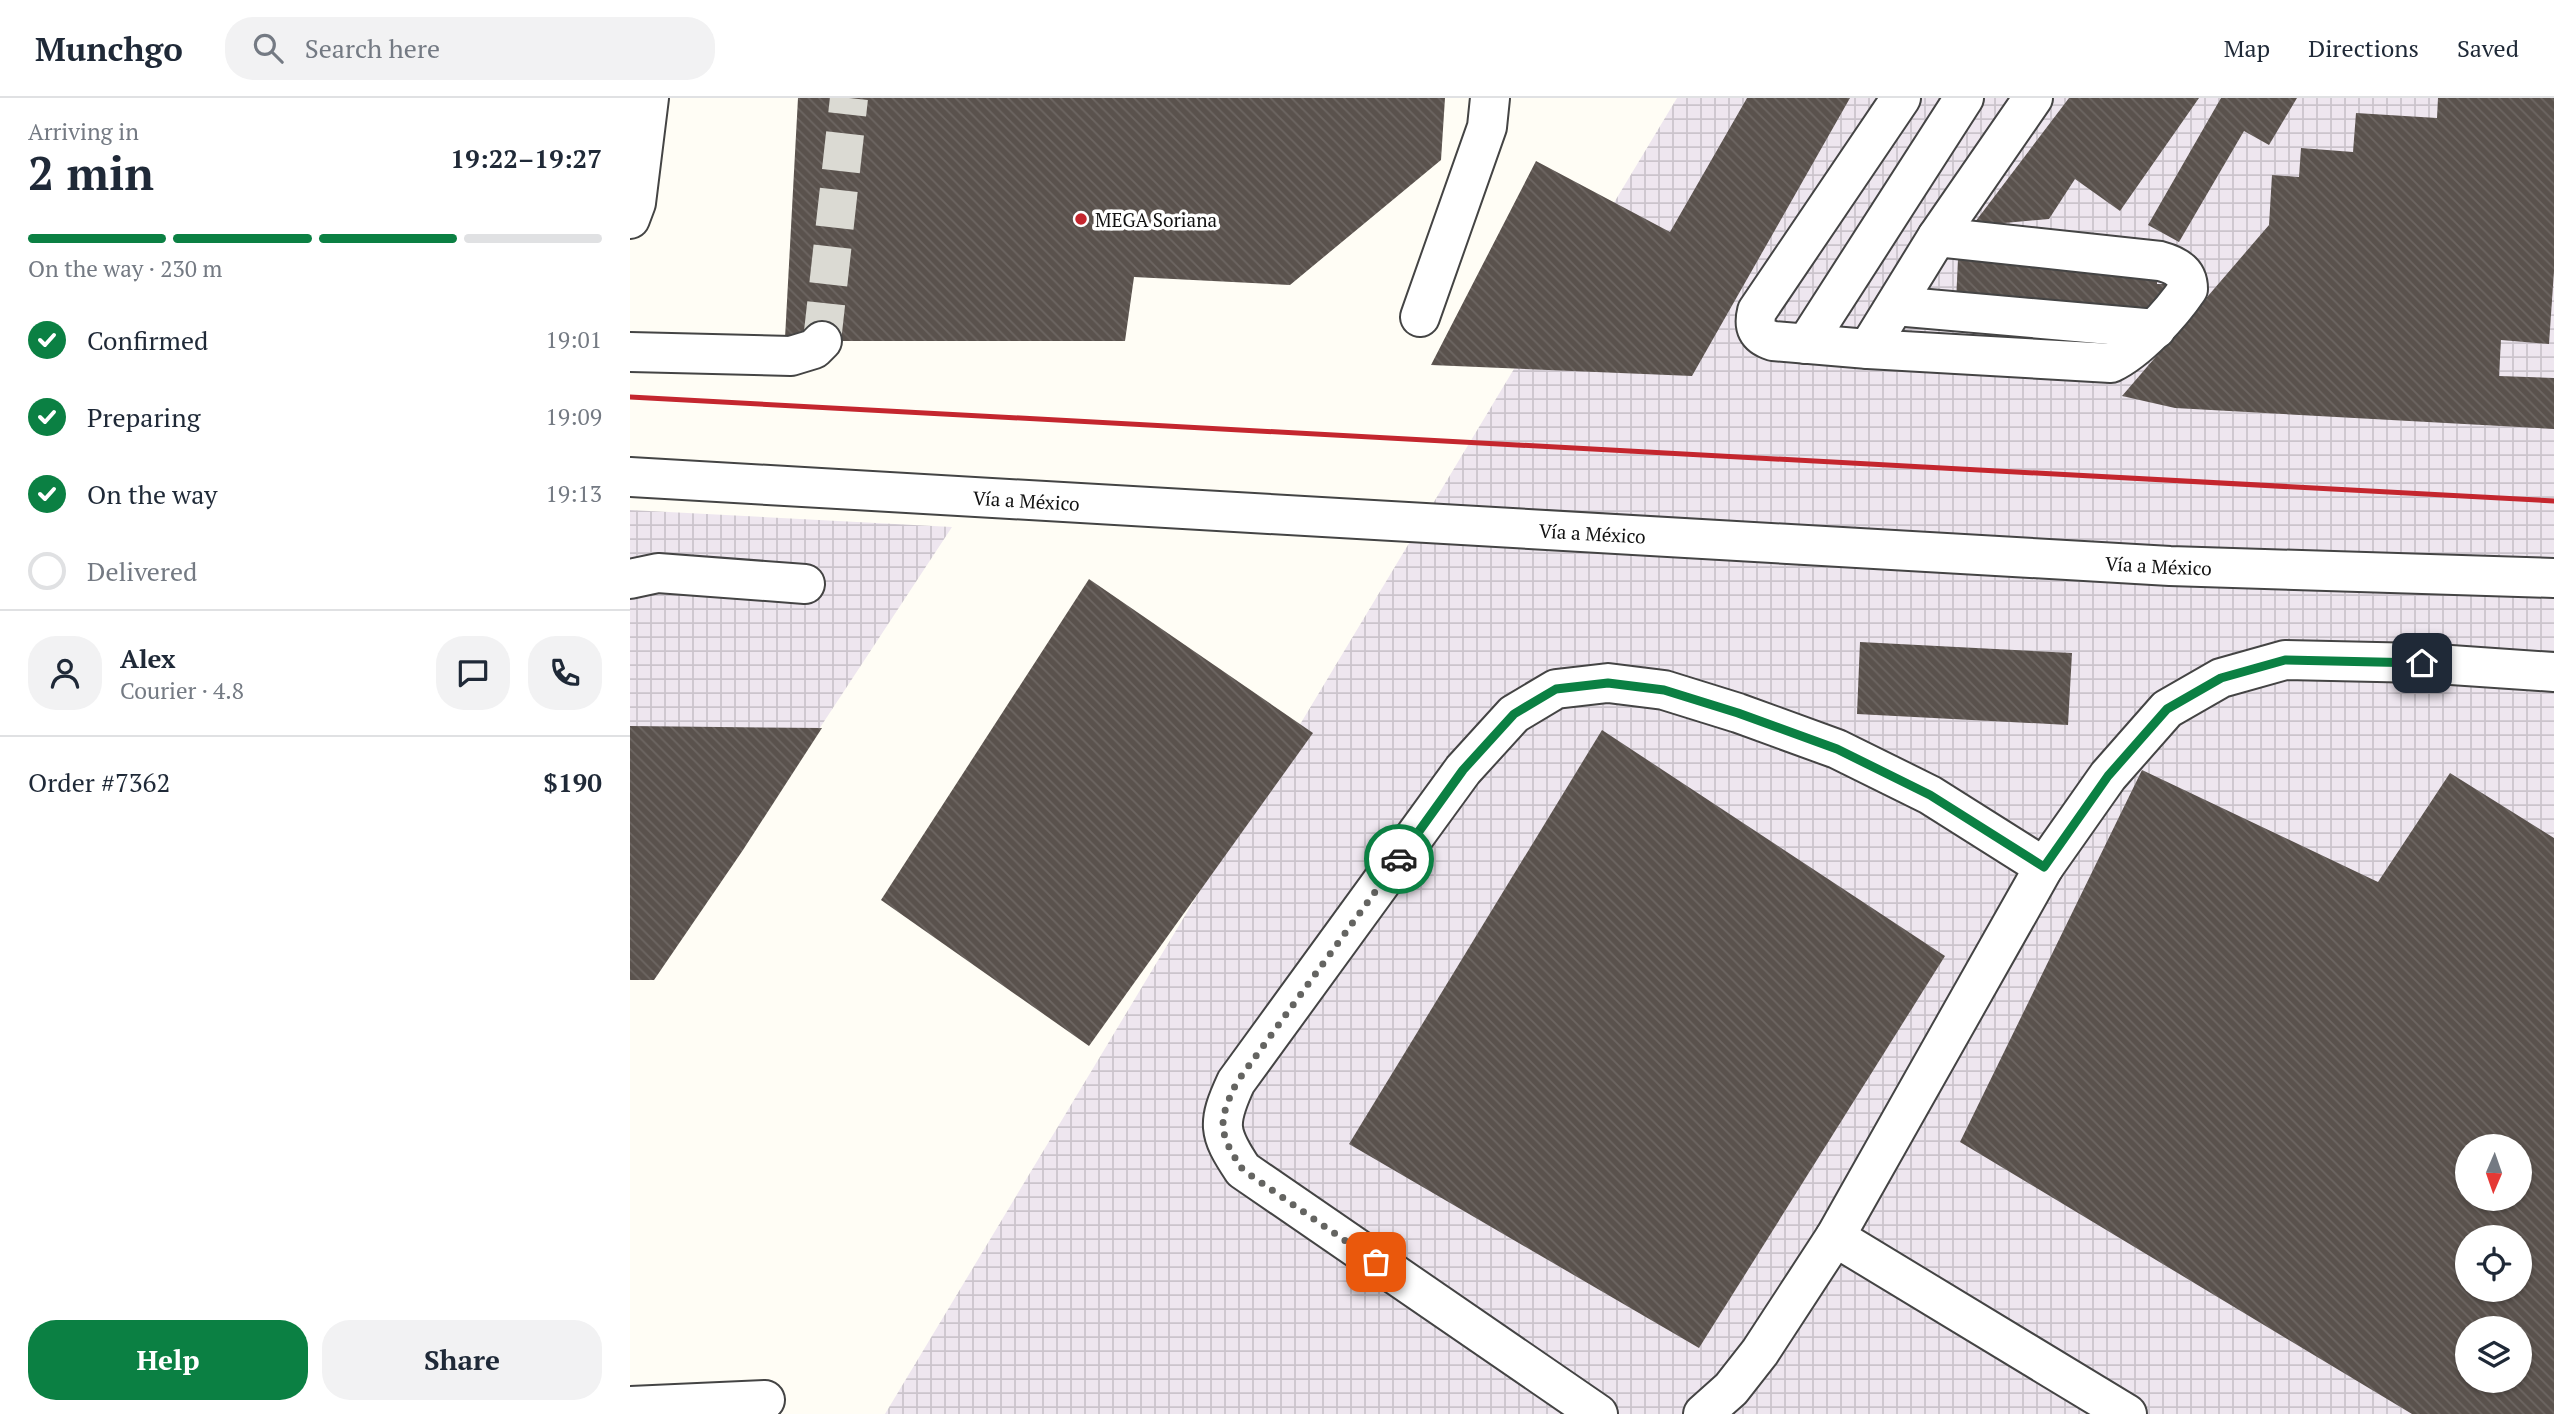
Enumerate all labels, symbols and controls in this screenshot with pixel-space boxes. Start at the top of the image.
search box [225,17,715,80]
text: Munchgo [35,27,183,70]
icon: search [249,29,287,67]
text: Search here [305,31,440,65]
text: Map [2224,32,2270,64]
text: Directions [2308,32,2419,64]
text: Saved [2457,32,2519,64]
text: Arriving in [28,116,139,147]
text: 19:22–19:27 [450,141,602,175]
text: 2 min [28,142,154,203]
place label: MEGA Soriana [1095,207,1217,232]
marker: MEGA Soriana [1073,211,1089,227]
text: On the way · 230 m [28,253,222,284]
icon: check [28,321,66,359]
text: Confirmed [87,323,208,357]
text: 19:01 [545,324,602,355]
icon: check [28,398,66,436]
text: Preparing [87,400,200,434]
text: 19:09 [545,401,602,432]
icon: check [28,475,66,513]
text: On the way [87,477,218,511]
text: 19:13 [545,478,602,509]
street label: Vía a México [972,484,1080,515]
street label: Vía a México [1538,517,1646,548]
street label: Vía a México [2104,550,2212,580]
text: Delivered [87,554,197,588]
pin [2392,633,2452,693]
button: person [28,636,102,710]
button: chat [436,636,510,710]
button: phone [528,636,602,710]
text: Alex [120,641,176,675]
icon: home [2403,644,2441,682]
text: Courier · 4.8 [120,675,244,706]
text: Order #7362 [28,765,170,799]
text: $190 [543,765,602,799]
courier [1364,824,1434,894]
icon: car [1380,840,1418,878]
north arrow [2455,1134,2532,1211]
map controls [2455,1134,2532,1393]
button: locate [2455,1225,2532,1302]
pin [1346,1232,1406,1292]
icon: bag [1357,1243,1395,1281]
button: layers [2455,1316,2532,1393]
button: Help [28,1320,308,1400]
button: Share [322,1320,602,1400]

